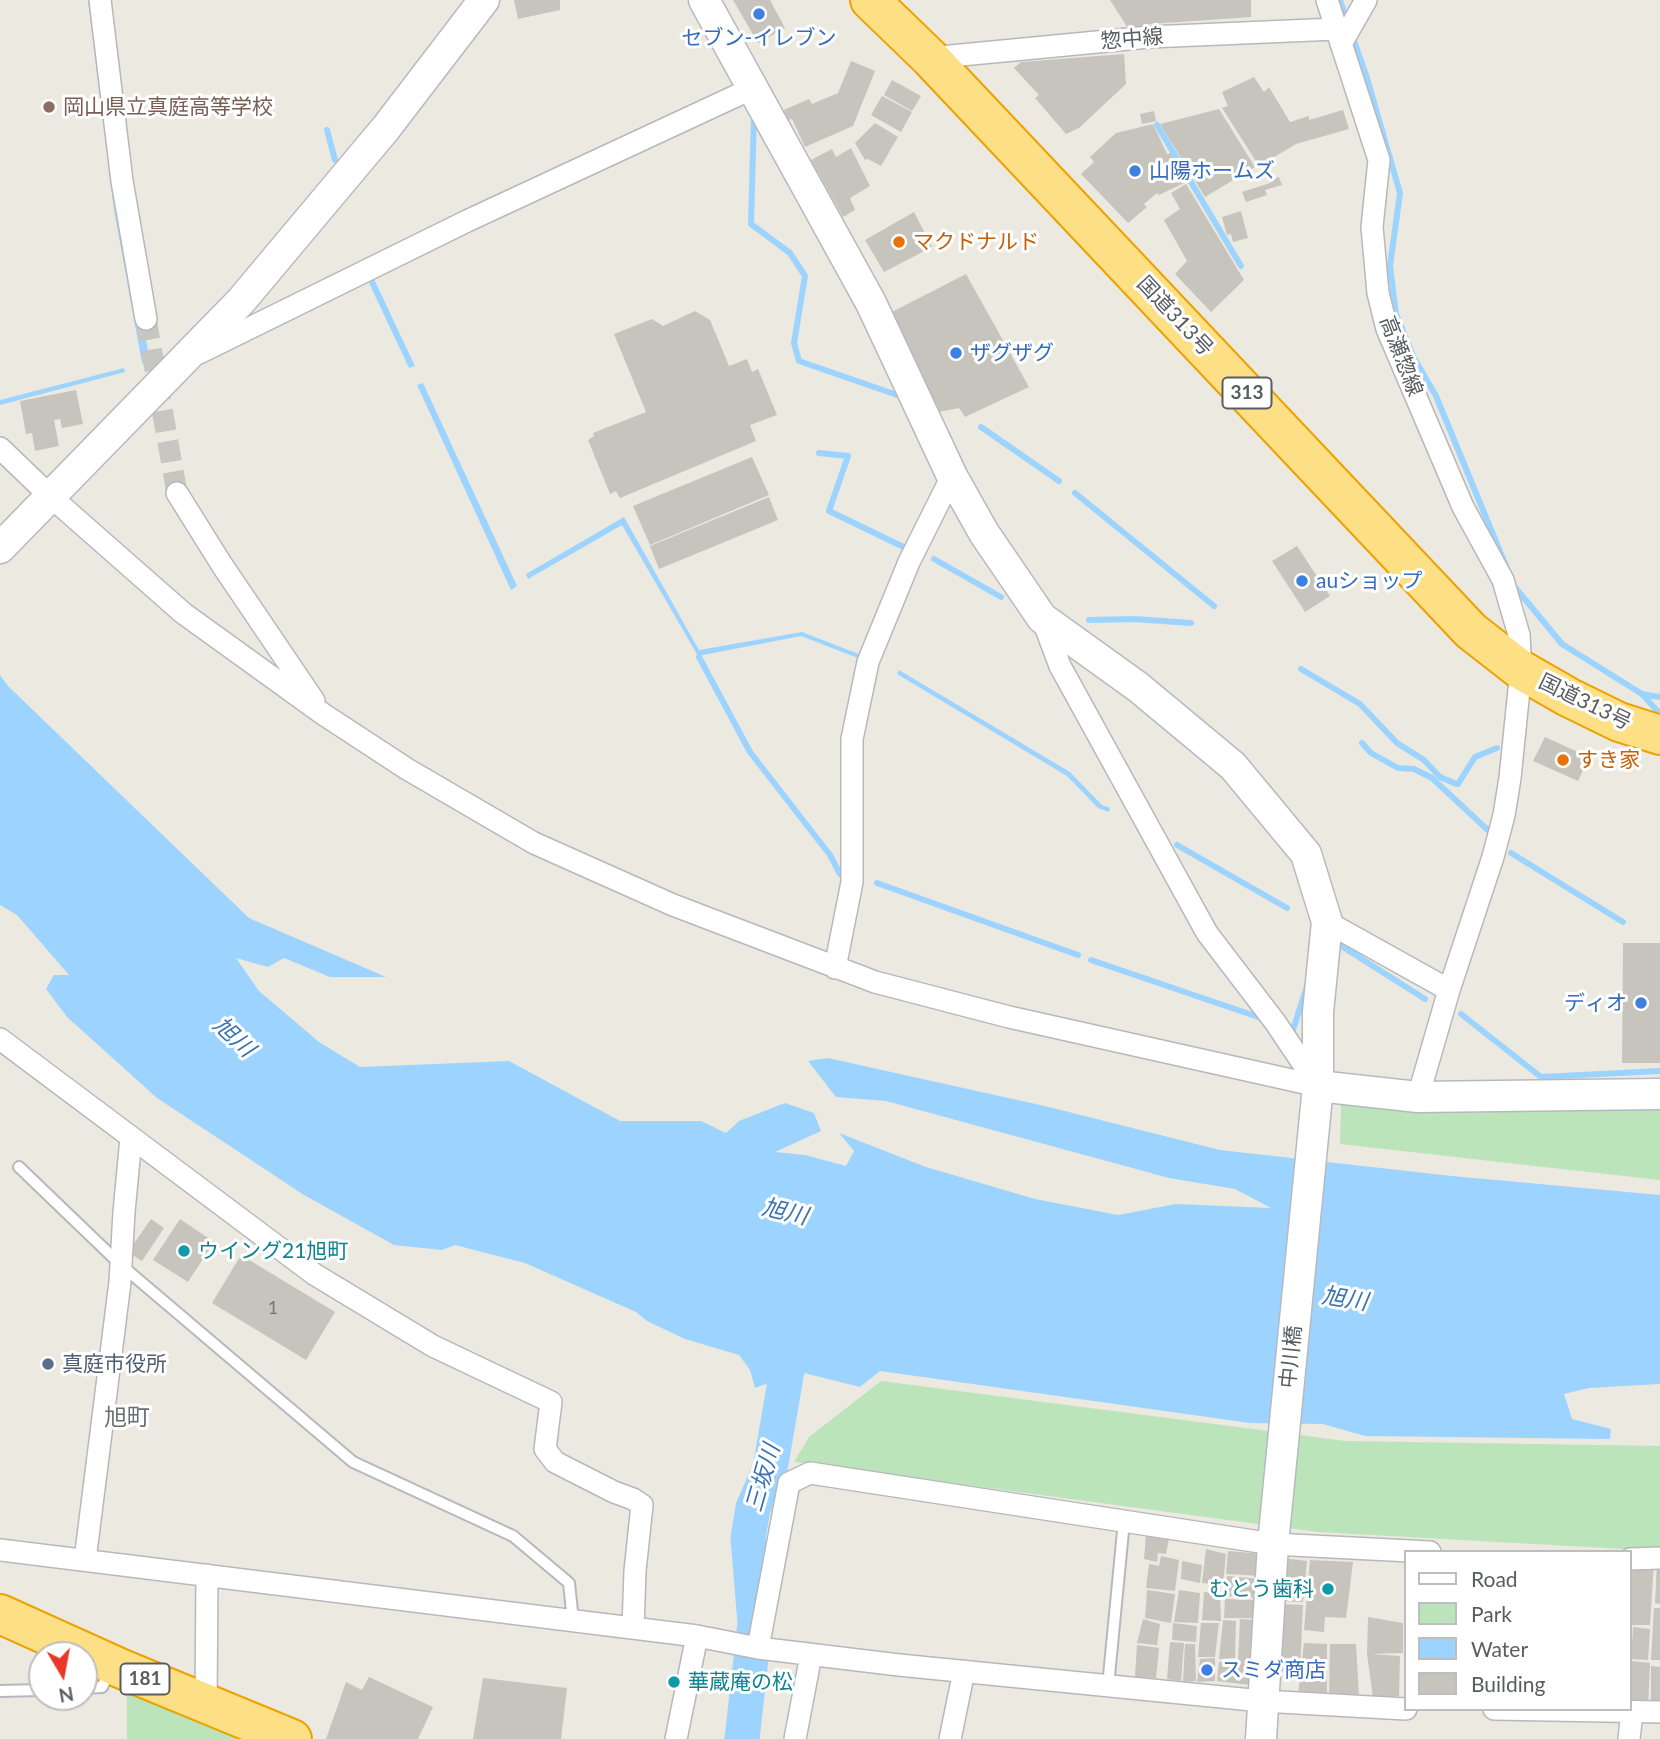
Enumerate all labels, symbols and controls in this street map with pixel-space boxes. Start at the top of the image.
marker: セブン-イレブン [751,6,767,22]
street label: 惣中線 [1100,24,1164,54]
place label: セブン-イレブン [682,25,836,51]
place label: 岡山県立真庭高等学校 [63,94,273,120]
marker: 岡山県立真庭高等学校 [41,99,57,115]
place label: 山陽ホームズ [1149,158,1275,184]
marker: 山陽ホームズ [1127,163,1143,179]
place label: マクドナルド [913,229,1039,255]
marker: マクドナルド [891,234,907,250]
street label: 国道313号 [1132,271,1218,361]
street label: 高瀬惣線 [1374,312,1428,400]
place label: ザグザグ [970,340,1054,366]
marker: ザグザグ [948,345,964,361]
road number: 313 [1222,378,1272,408]
place label: auショップ [1316,568,1422,594]
marker: auショップ [1294,573,1310,589]
street label: 国道313号 [1535,669,1635,735]
place label: すき家 [1577,747,1640,773]
marker: すき家 [1555,752,1571,768]
place label: ディオ [1564,990,1627,1016]
marker: ディオ [1633,995,1649,1011]
water label: 旭川 [208,1011,260,1063]
water label: 旭川 [759,1193,811,1231]
place label: ウイング21旭町 [198,1238,348,1264]
marker: ウイング21旭町 [176,1243,192,1259]
water label: 旭川 [1320,1282,1370,1316]
house number: 1 [268,1297,278,1319]
street label: 中川橋 [1275,1324,1307,1390]
place label: 真庭市役所 [62,1351,167,1377]
marker: 真庭市役所 [40,1356,56,1372]
district label: 旭町 [104,1404,150,1432]
water label: 三坂川 [740,1441,786,1515]
legend [1404,1550,1632,1711]
text: Road [1471,1566,1518,1591]
place label: むとう歯科 [1209,1576,1314,1602]
marker: むとう歯科 [1320,1581,1336,1597]
text: Park [1471,1601,1512,1626]
text: Water [1471,1636,1528,1661]
north arrow [28,1641,98,1711]
place label: スミダ商店 [1221,1657,1326,1683]
marker: スミダ商店 [1199,1662,1215,1678]
road number: 181 [120,1664,170,1694]
place label: 華蔵庵の松 [688,1669,793,1695]
text: Building [1471,1671,1546,1696]
marker: 華蔵庵の松 [666,1674,682,1690]
text: N [57,1683,76,1708]

